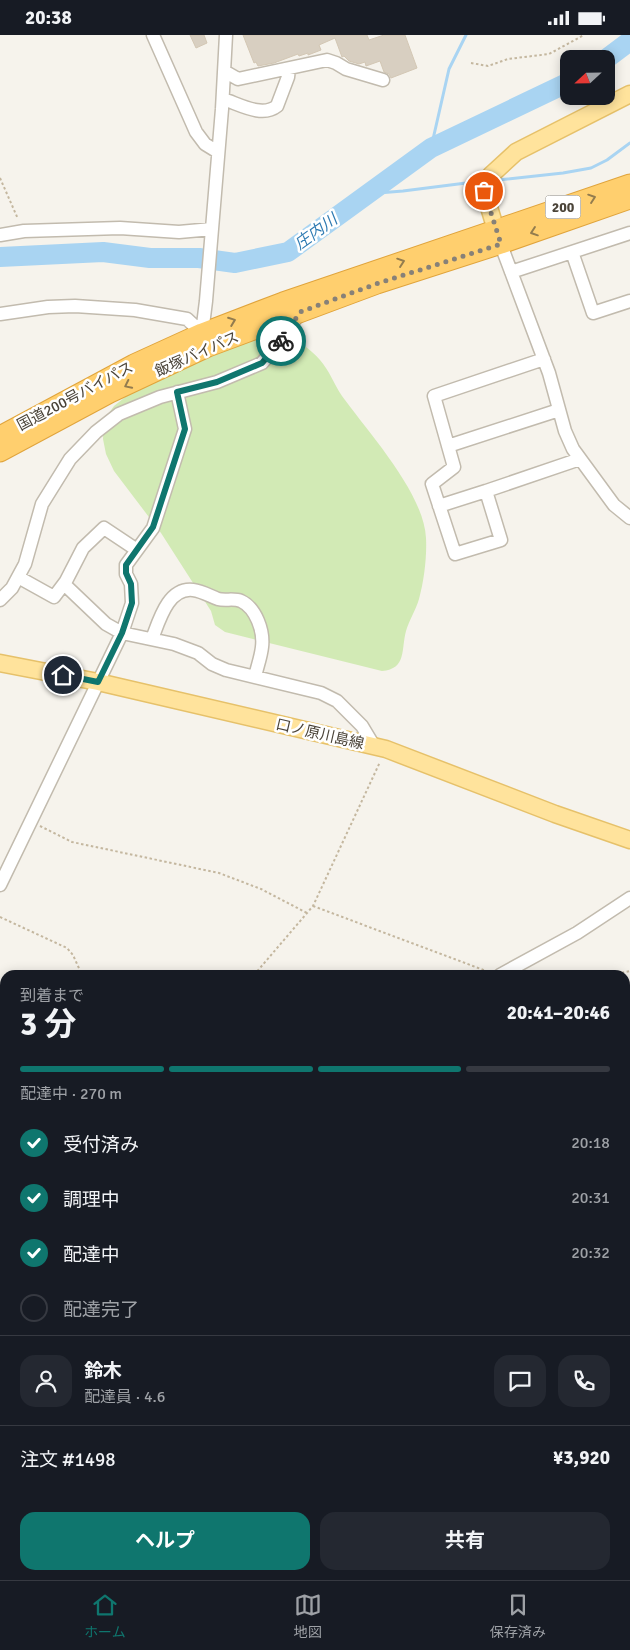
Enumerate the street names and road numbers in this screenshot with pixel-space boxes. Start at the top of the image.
road number: 200 [546,195,580,218]
street label: 飯塚バイパス [152,328,242,380]
street label: 国道200号バイパス [14,358,136,434]
street label: 口ノ原川島線 [274,715,366,753]

